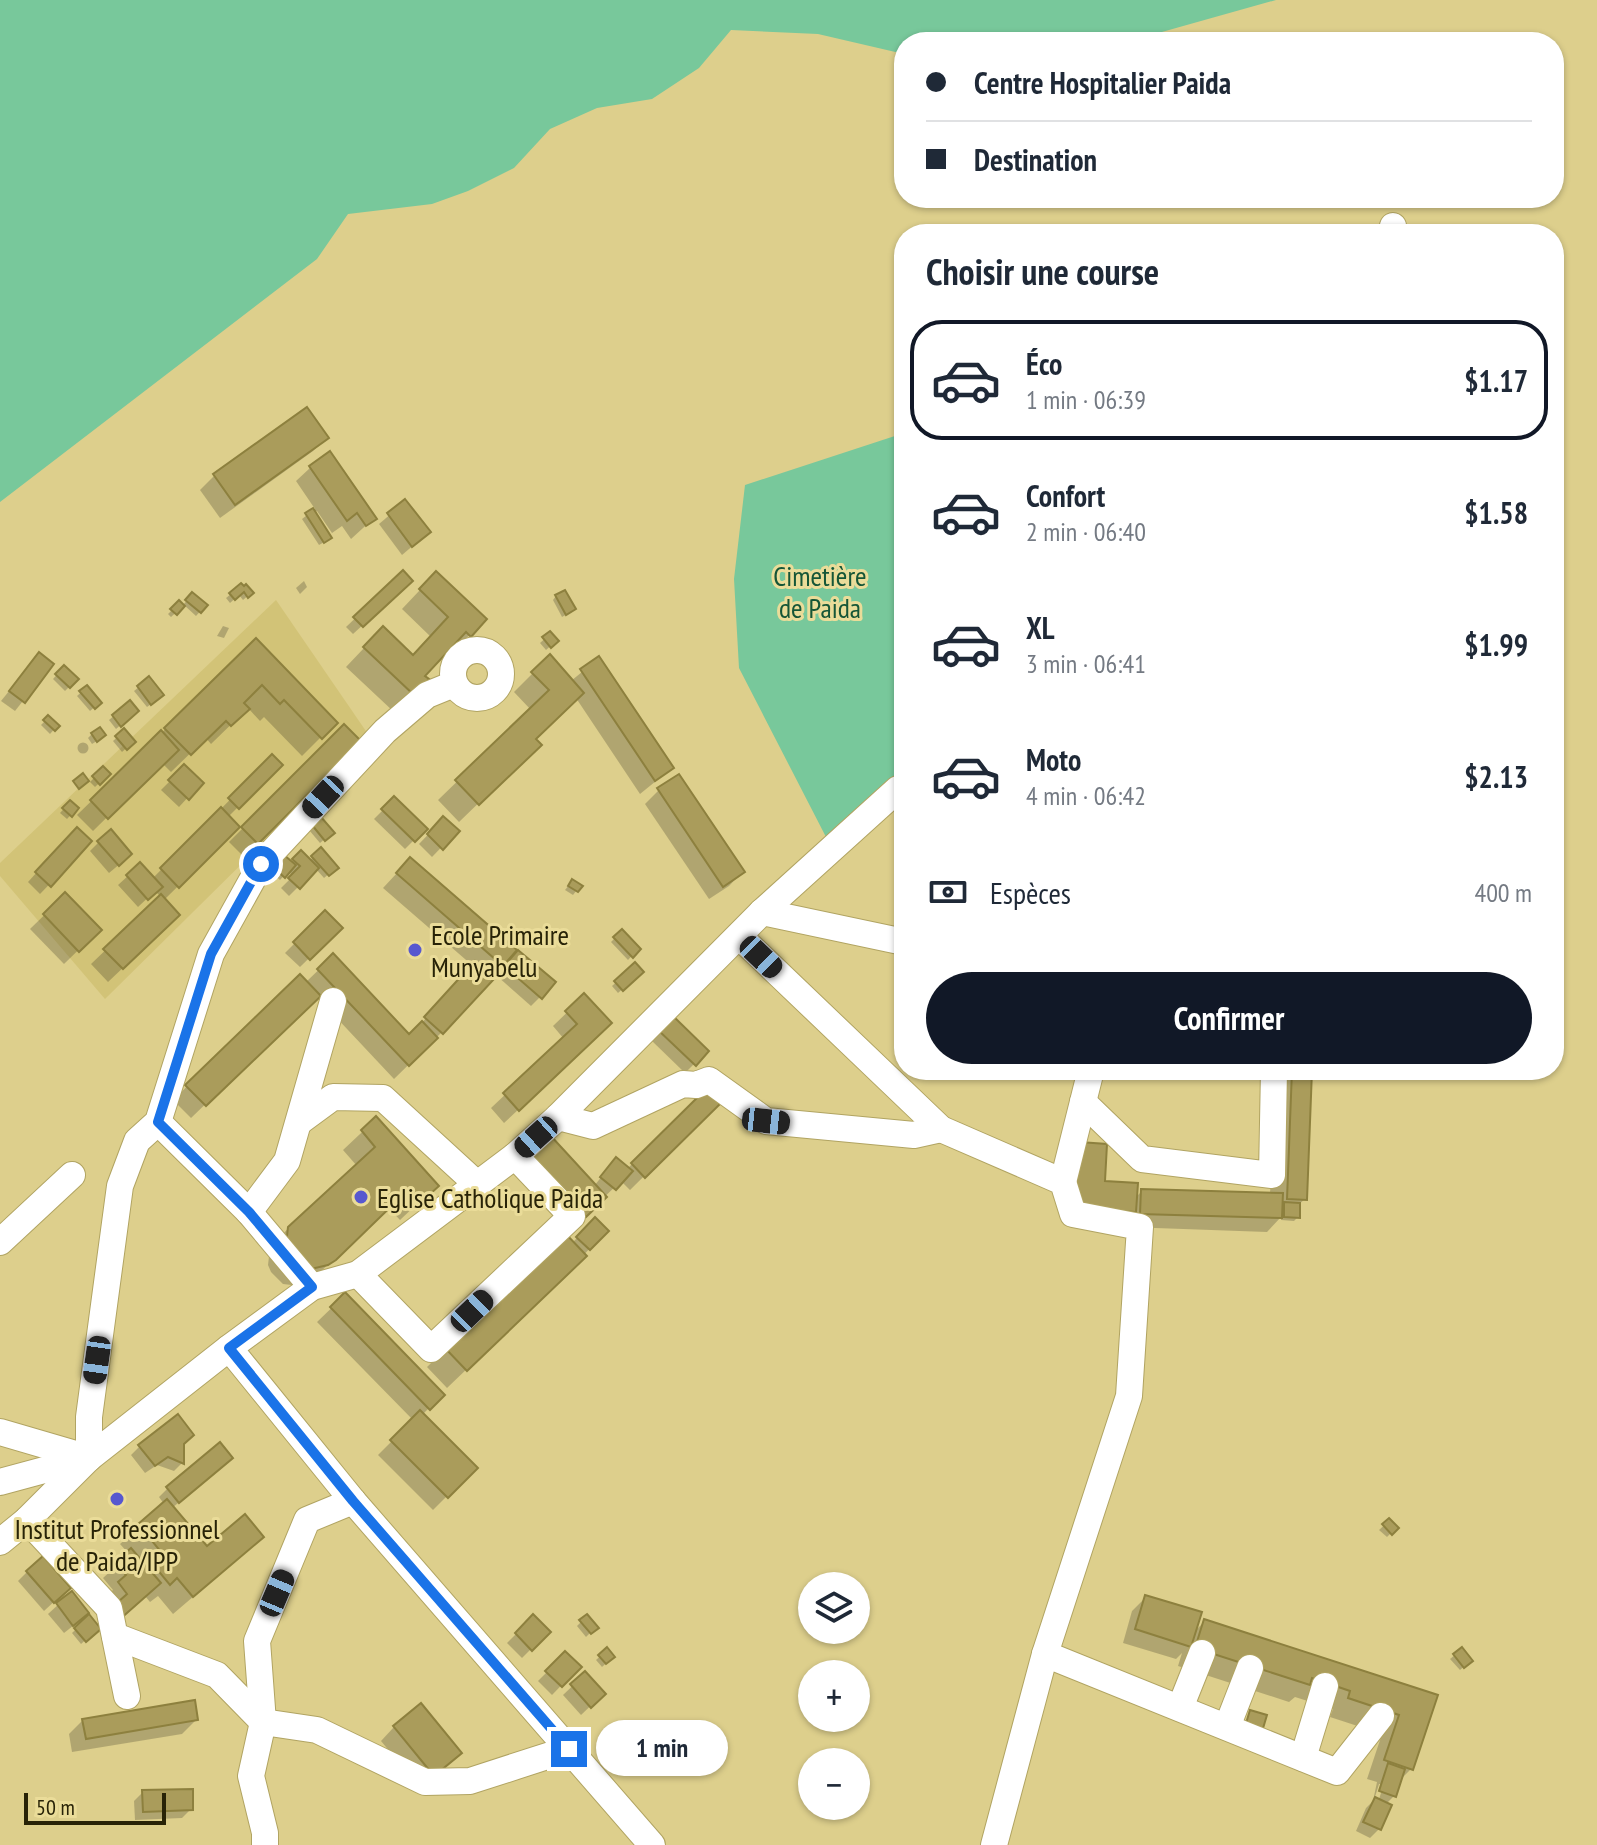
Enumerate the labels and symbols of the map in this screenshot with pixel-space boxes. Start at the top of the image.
park label: Cimetière de Paida [773,557,867,626]
car [298,771,348,823]
route start [243,846,279,882]
place label: Ecole Primaire Munyabelu [431,916,569,985]
car [735,932,787,982]
marker: Ecole Primaire Munyabelu [406,941,424,959]
car [741,1107,791,1135]
car [510,1112,562,1162]
place label: Eglise Catholique Paida [377,1179,603,1216]
marker: Eglise Catholique Paida [352,1188,370,1206]
car [446,1286,498,1336]
car [82,1335,112,1385]
marker: Institut Professionnel de Paida/IPP [108,1490,126,1508]
place label: Institut Professionnel de Paida/IPP [14,1510,220,1579]
car [257,1566,297,1620]
callout: 1 min [597,1721,729,1777]
route end [551,1731,587,1767]
scale bar [24,1789,166,1825]

